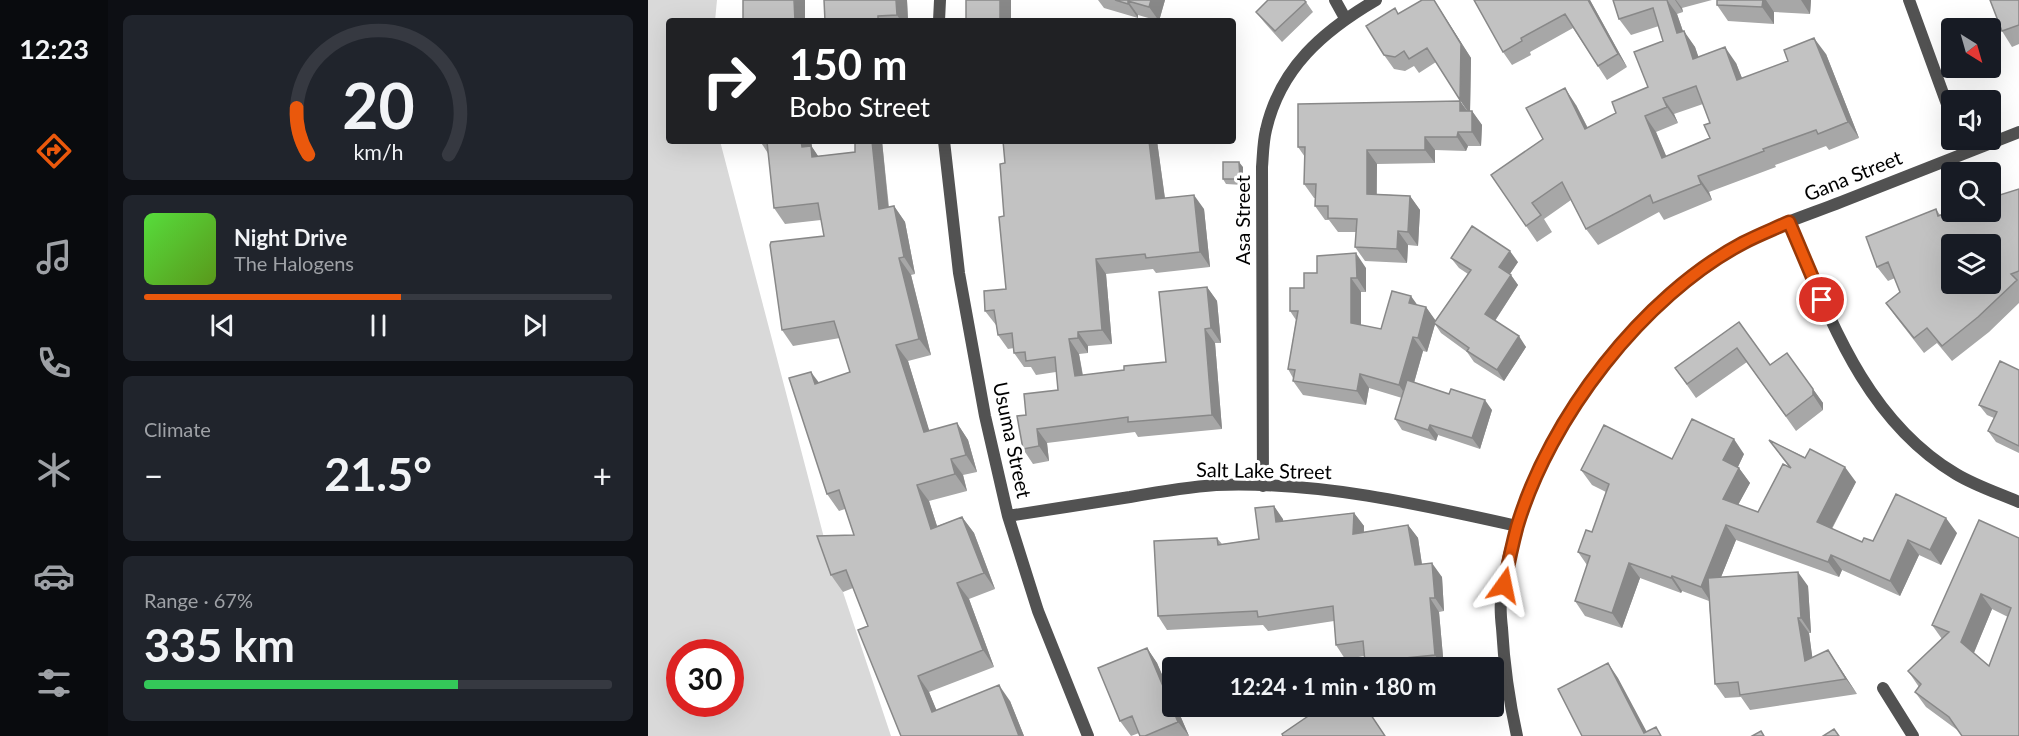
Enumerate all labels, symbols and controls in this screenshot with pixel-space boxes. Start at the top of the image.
north arrow [1941,18,2001,78]
map controls [1941,18,2001,294]
text: 12:23 [19,32,89,65]
text: 150 m [789,39,907,89]
icon: right [690,42,768,120]
text: 20 [342,67,414,142]
text: Bobo Street [789,90,930,123]
button: sound [1941,90,2001,150]
icon: directions [33,130,75,172]
text: km/h [353,139,403,165]
street label: Gana Street [1800,145,1905,206]
button: search [1941,162,2001,222]
street label: Asa Street [1230,175,1254,265]
text: Night Drive [234,224,347,251]
button: layers [1941,234,2001,294]
icon: music [33,236,75,278]
text: The Halogens [234,251,354,275]
pin [1796,274,1847,325]
icon: arrive [1805,283,1838,316]
icon: previous [206,309,239,342]
icon: pause [362,309,395,342]
icon: next [518,309,551,342]
icon: phone [33,342,75,384]
street label: Usuma Street [989,379,1037,500]
text: Climate [144,417,211,441]
text: 21.5° [324,447,432,501]
icon: climate [33,449,75,491]
text: − [144,455,163,495]
text: + [593,455,612,495]
street label: Salt Lake Street [1196,457,1332,483]
position arrow [1472,553,1536,617]
icon: car [33,555,75,597]
text: Range · 67% [144,588,253,612]
text: 335 km [144,618,295,672]
speed limit sign: 30 [666,639,744,717]
icon: filters [33,662,75,704]
text: 12:24 · 1 min · 180 m [1230,673,1436,700]

